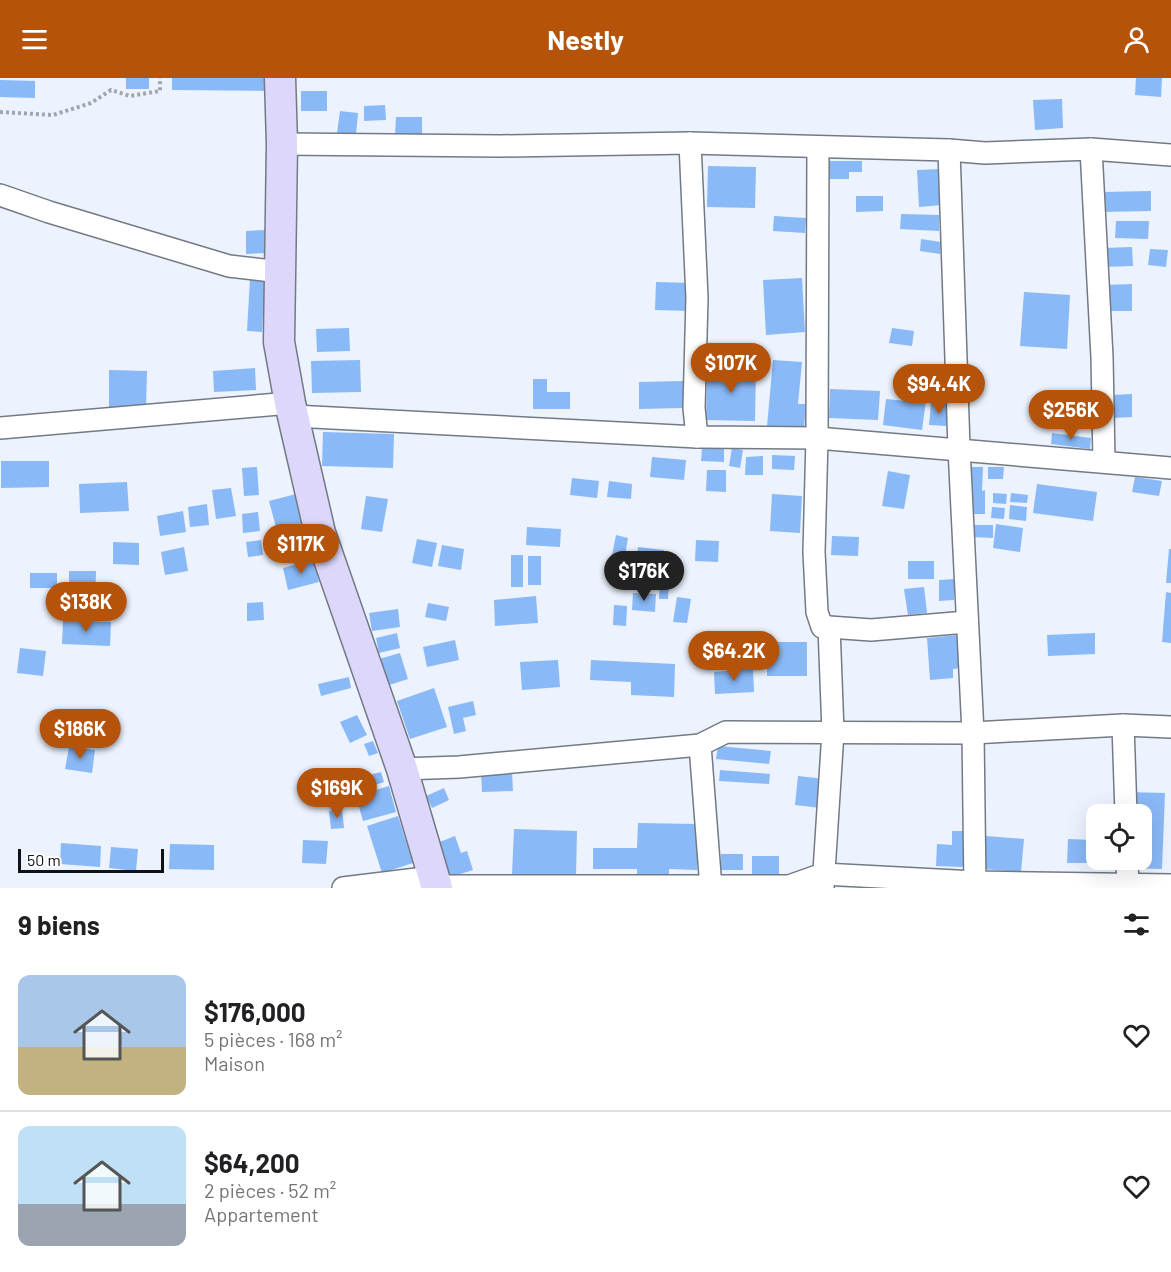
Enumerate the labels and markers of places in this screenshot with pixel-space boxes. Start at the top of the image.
pin: $107K [689,343,773,394]
pin: $94.4K [890,364,988,415]
pin: $256K [1029,390,1113,441]
pin: $117K [259,524,343,575]
pin: $176K [602,551,686,602]
pin: $138K [44,582,128,633]
pin: $64.2K [685,631,783,682]
pin: $186K [38,709,122,760]
pin: $169K [295,768,379,819]

